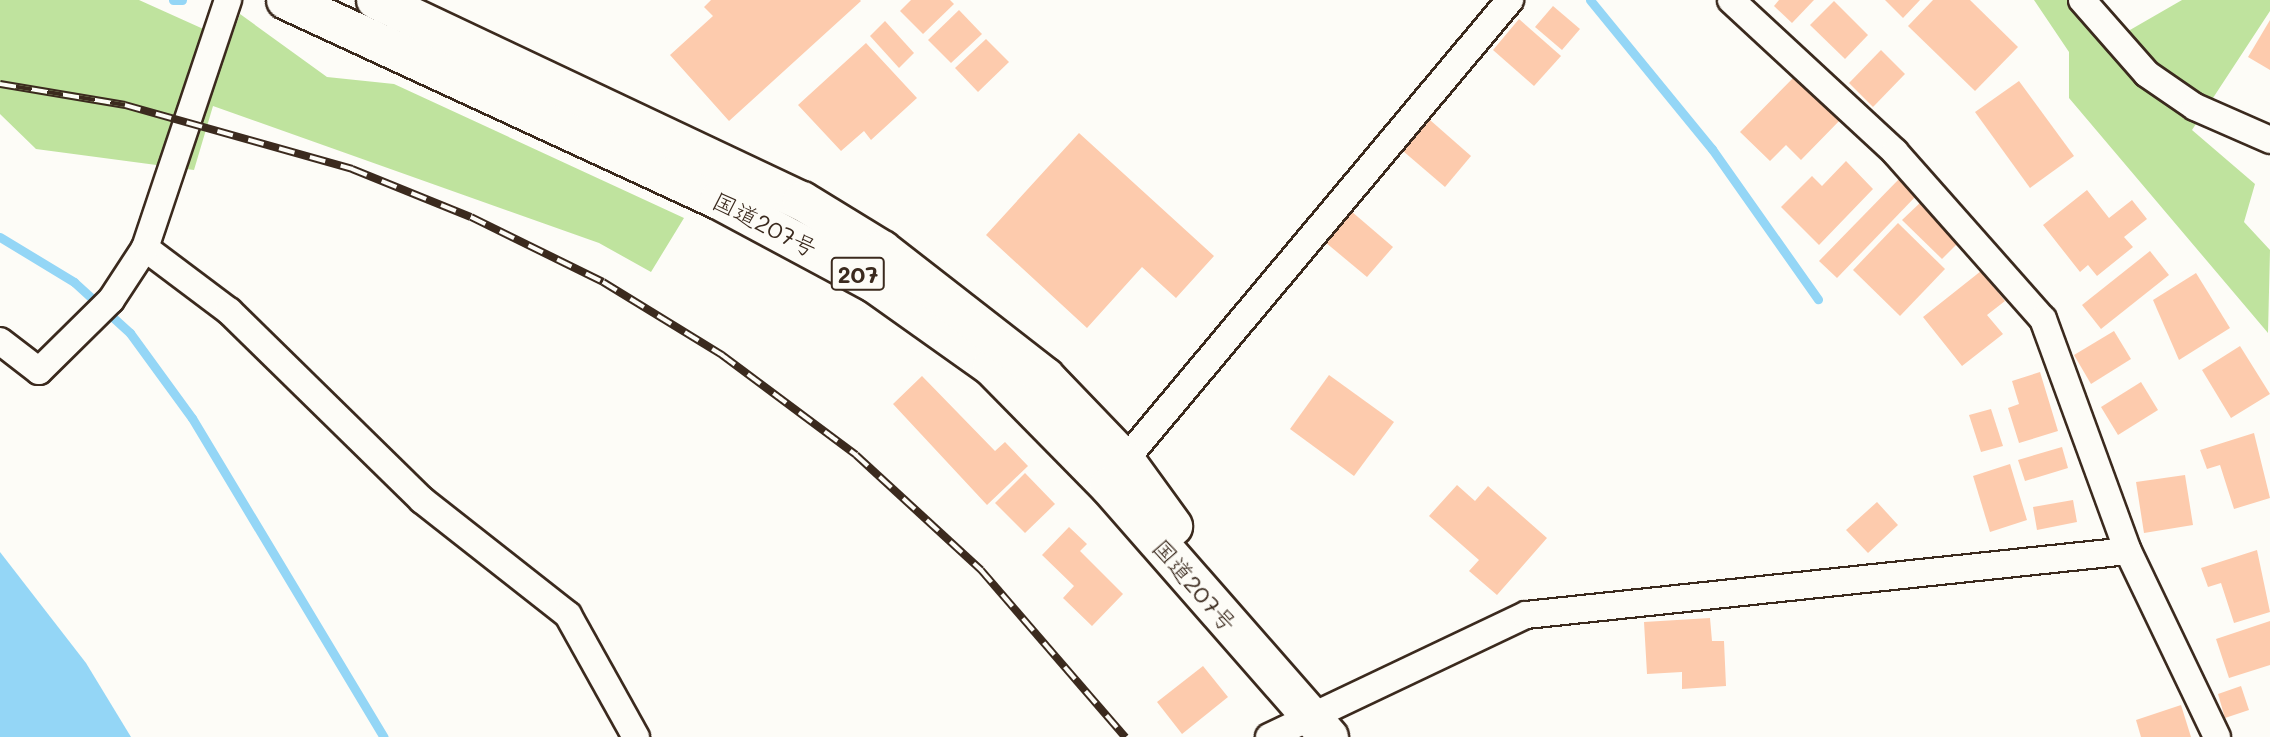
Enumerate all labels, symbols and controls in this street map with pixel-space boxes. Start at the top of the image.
street label: 国道207号 [708,185,822,263]
road number: 207 [830,255,886,294]
street label: 国道207号 [1147,533,1243,637]

